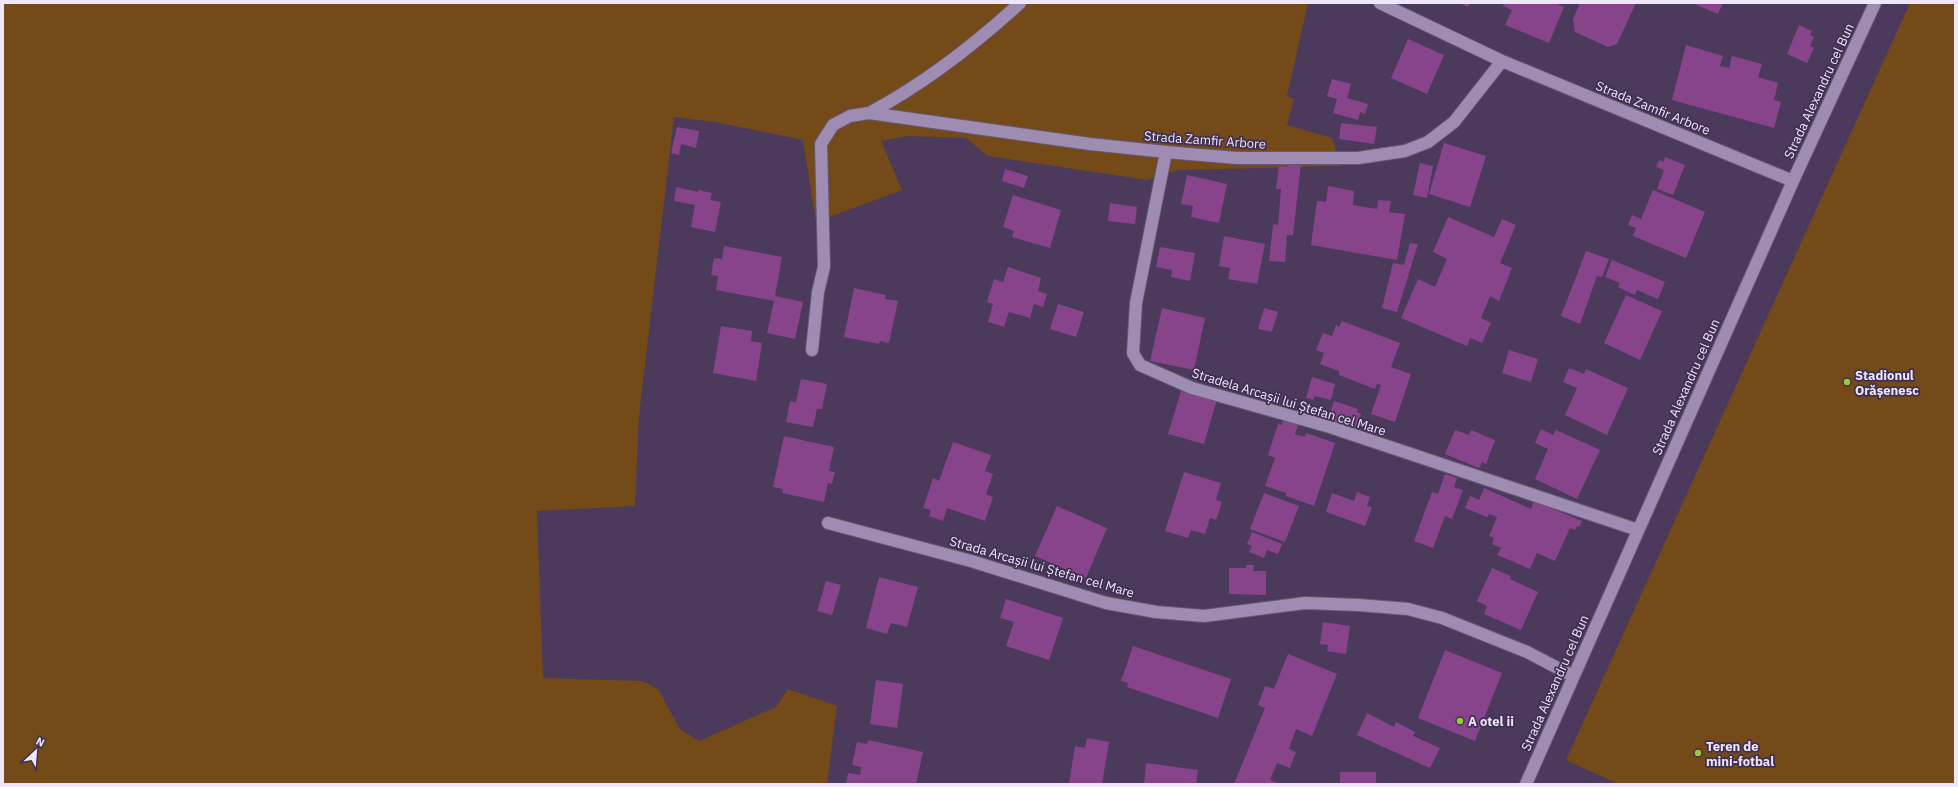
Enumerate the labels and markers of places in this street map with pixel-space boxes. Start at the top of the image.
place label: Stadionul Orășenesc [1855,367,1919,399]
marker: Stadionul Orășenesc [1842,377,1852,387]
place label: A otel ii [1468,713,1514,730]
marker: A otel ii [1455,716,1465,726]
place label: Teren de mini-fotbal [1706,738,1774,770]
marker: Teren de mini-fotbal [1693,748,1703,758]

